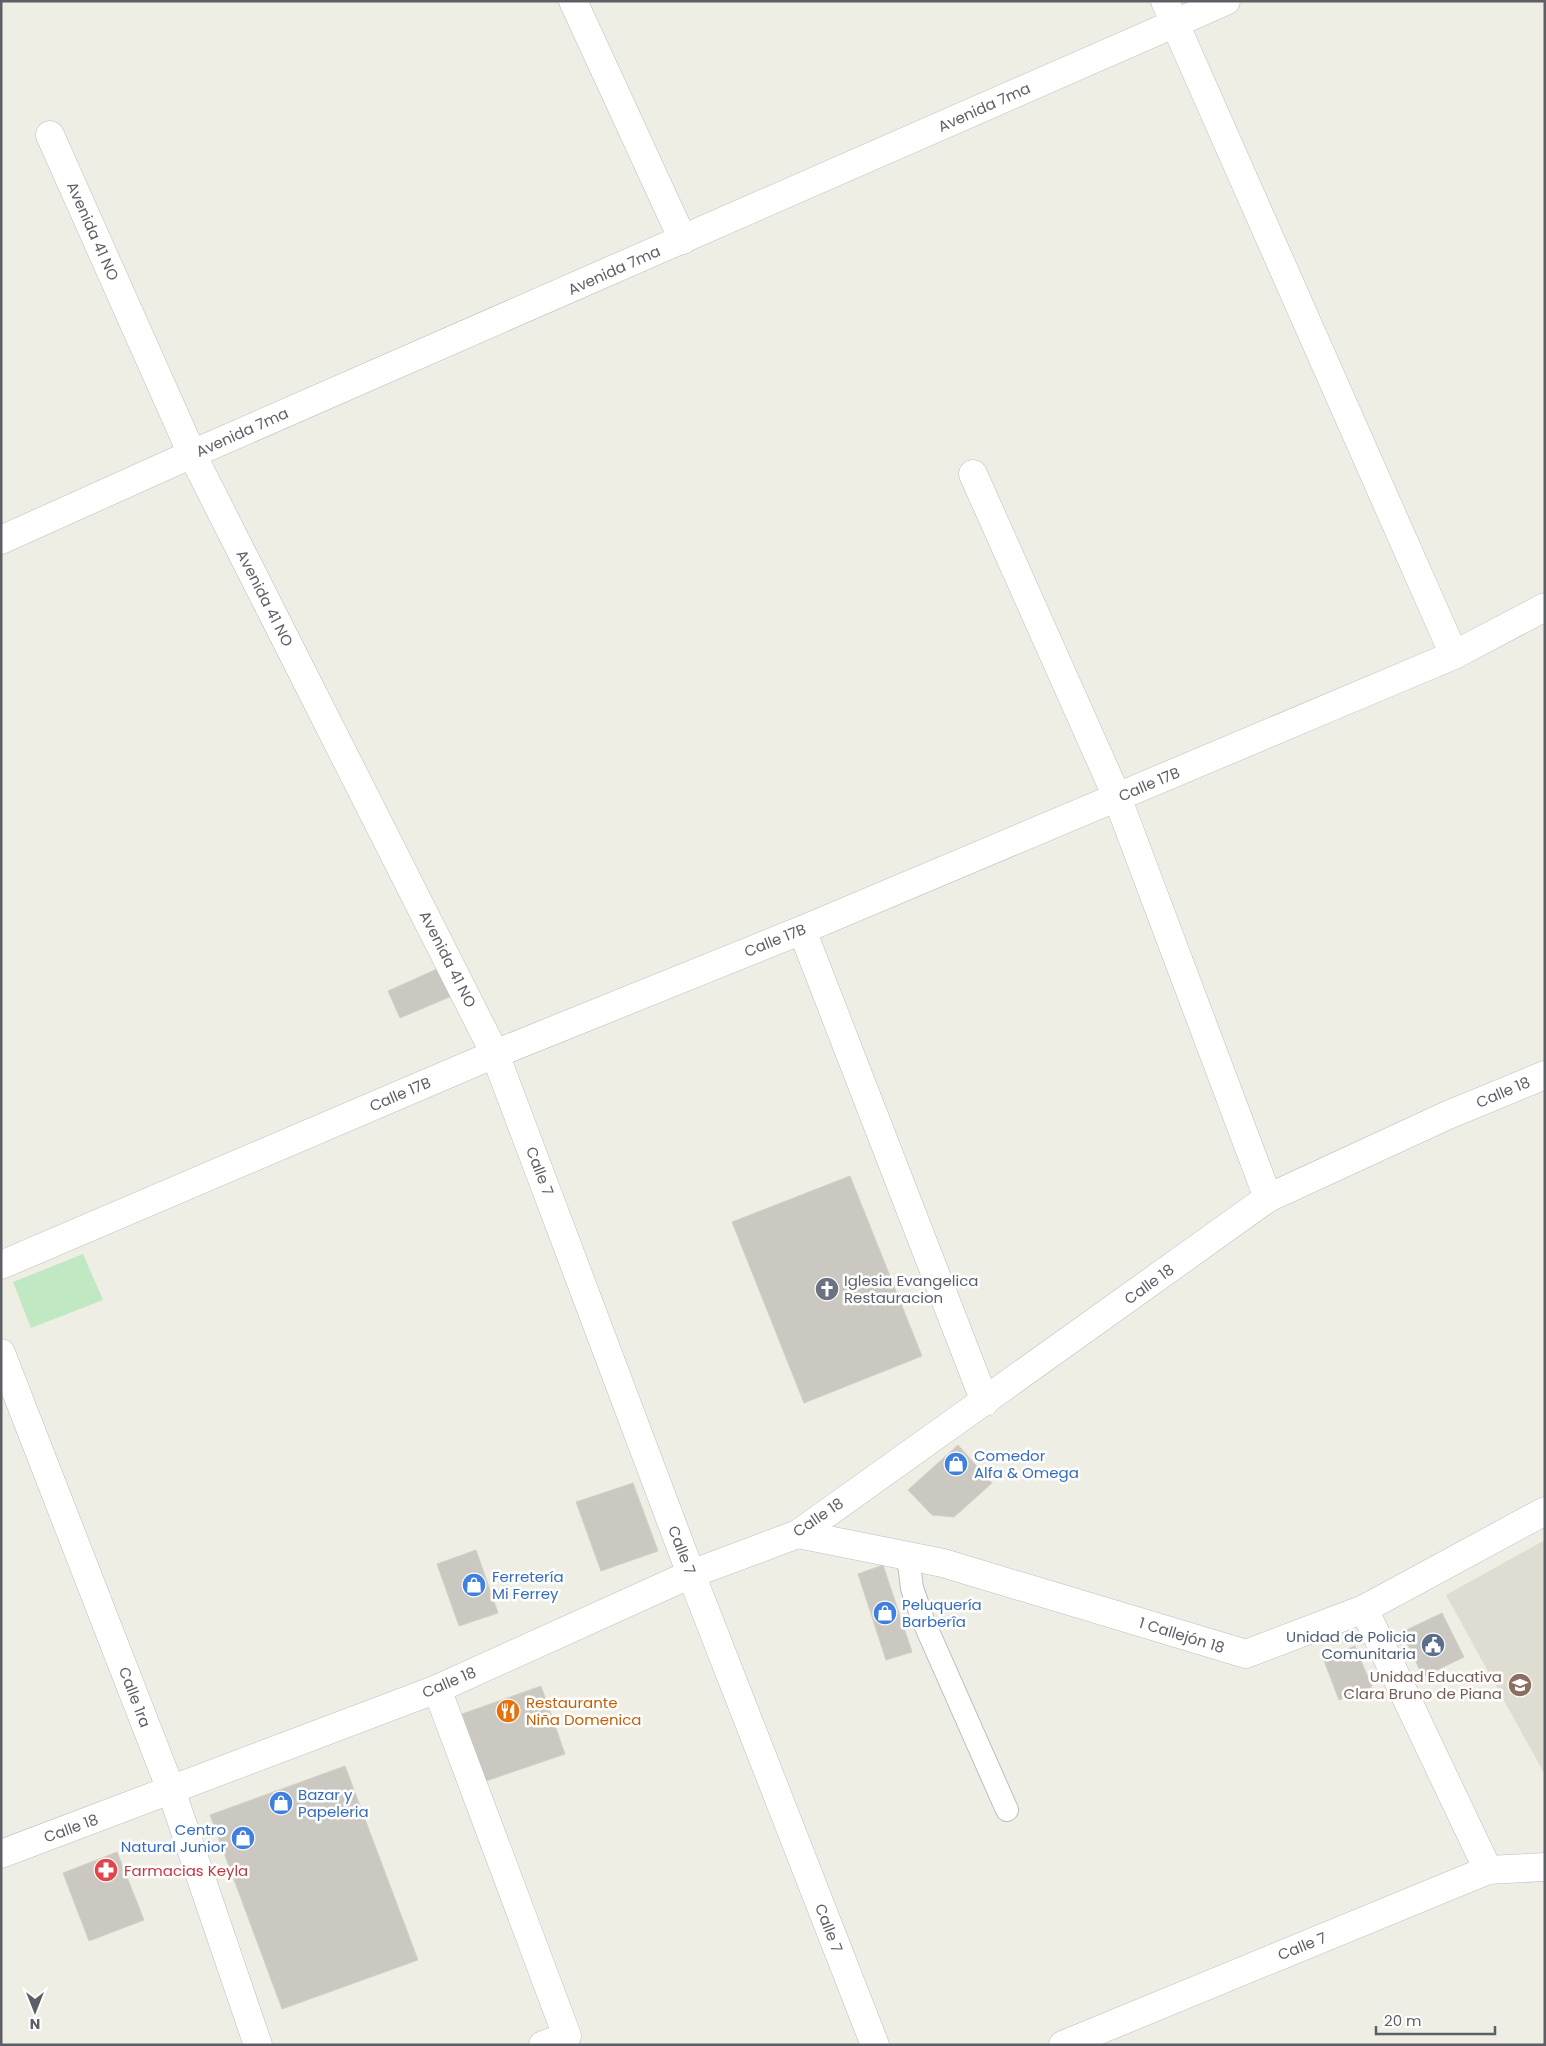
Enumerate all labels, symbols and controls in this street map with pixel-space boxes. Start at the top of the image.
street label: Avenida 7ma [934,77,1034,137]
street label: Avenida 41 NO [62,178,124,284]
street label: Avenida 7ma [564,240,664,300]
street label: Avenida 7ma [192,402,292,462]
street label: Avenida 41 NO [232,546,299,650]
street label: Calle 17B [1115,762,1183,806]
street label: Avenida 41 NO [415,907,482,1011]
street label: Calle 17B [741,918,809,962]
street label: Calle 18 [1473,1071,1533,1113]
street label: Calle 17B [366,1072,434,1116]
street label: Calle 7 [521,1144,559,1198]
street label: Calle 18 [1120,1259,1178,1309]
place label: Iglesia Evangelica Restauracion [844,1270,978,1308]
church icon: Iglesia Evangelica Restauracion [814,1276,840,1302]
place label: Comedor Alfa & Omega [974,1445,1079,1483]
shop icon: Comedor Alfa & Omega [943,1451,969,1477]
street label: Calle 18 [789,1492,847,1542]
street label: Calle 7 [663,1523,701,1577]
place label: Ferretería Mi Ferrey [492,1566,564,1604]
shop icon: Ferretería Mi Ferrey [461,1572,487,1598]
place label: Peluquería Barberîa [902,1594,982,1632]
shop icon: Peluquería Barberîa [872,1600,898,1626]
street label: 1 Callejón 18 [1137,1612,1227,1658]
place label: Unidad de Policia Comunitaria [1286,1626,1416,1664]
public building icon: Unidad de Policia Comunitaria [1420,1632,1446,1658]
street label: Calle 18 [419,1661,479,1703]
street label: Calle 1ra [114,1664,156,1730]
place label: Unidad Educativa Clara Bruno de Piana [1344,1666,1502,1704]
school or university icon: Unidad Educativa Clara Bruno de Piana [1507,1672,1533,1698]
place label: Restaurante Niña Domenica [526,1692,641,1730]
restaurant icon: Restaurante Niña Domenica [495,1698,521,1724]
place label: Bazar y Papeleria [298,1784,369,1822]
shop icon: Bazar y Papeleria [268,1790,294,1816]
street label: Calle 18 [41,1808,101,1848]
place label: Centro Natural Junior [121,1819,226,1857]
shop icon: Centro Natural Junior [230,1825,256,1851]
pharmacy icon: Farmacias Keyla [93,1857,119,1883]
place label: Farmacias Keyla [124,1860,248,1881]
street label: Calle 7 [810,1901,848,1955]
street label: Calle 7 [1275,1927,1329,1965]
north arrow [10,1986,60,2036]
scale bar [1376,2004,1495,2036]
text: 20 m [1384,2010,1422,2031]
text: N [30,2014,40,2034]

